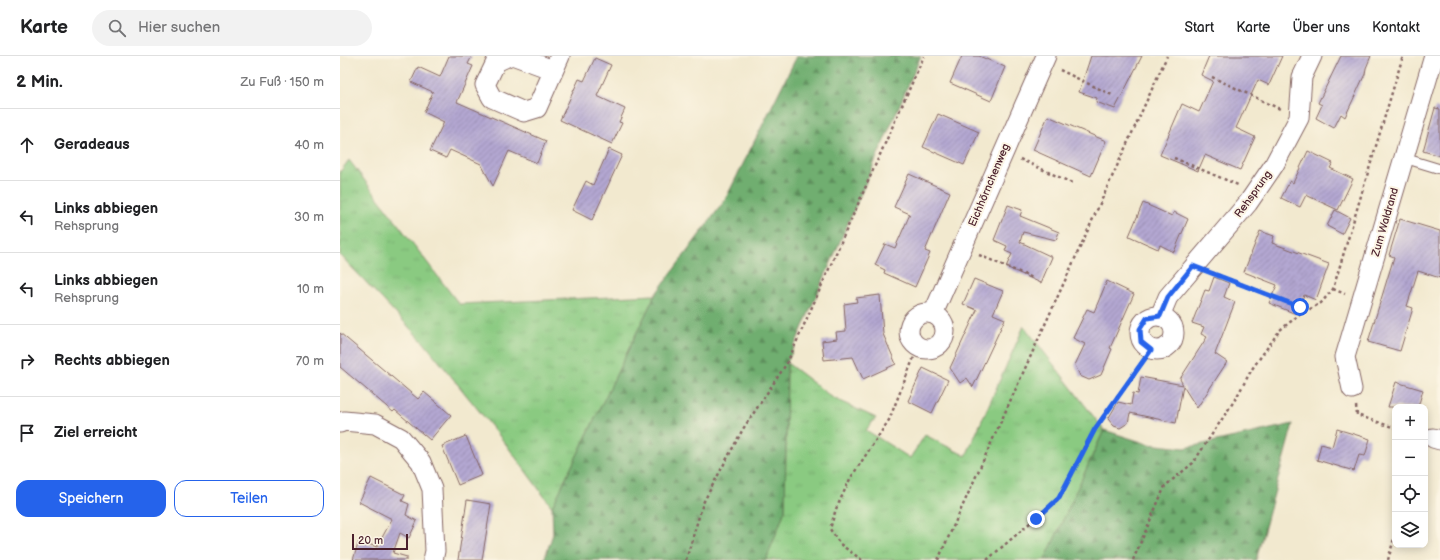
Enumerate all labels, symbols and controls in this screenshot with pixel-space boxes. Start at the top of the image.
search box [92,10,372,46]
text: Karte [20,16,68,39]
icon: search [106,17,128,39]
text: Hier suchen [138,18,220,37]
text: Start [1184,19,1214,36]
text: Karte [1236,19,1270,36]
text: Über uns [1292,19,1350,36]
text: Kontakt [1372,19,1420,36]
text: 2 Min. [16,72,63,92]
text: Zu Fuß · 150 m [241,74,324,90]
icon: ahead [16,134,38,156]
text: Geradeaus [54,135,130,154]
text: 40 m [294,137,324,153]
street label: Eichhörnchenweg [966,142,1012,228]
street label: Rehsprung [1232,168,1274,220]
street label: Zum Waldrand [1369,186,1401,259]
text: Links abbiegen [54,199,158,218]
icon: left [16,206,38,228]
text: 30 m [294,209,324,225]
text: Rehsprung [54,218,119,234]
text: Links abbiegen [54,271,158,290]
icon: left [16,278,38,300]
text: 10 m [297,281,324,297]
text: Rehsprung [54,290,119,306]
route start [1291,298,1309,316]
icon: right [16,350,38,372]
text: Rechts abbiegen [54,351,170,370]
text: 70 m [296,353,324,369]
map controls [1392,404,1428,548]
button: + [1392,404,1428,440]
icon: arrive [16,422,38,444]
text: Ziel erreicht [54,423,137,442]
button: − [1392,440,1428,476]
button: locate [1392,476,1428,512]
button: Speichern [16,480,166,517]
button: Teilen [174,480,324,517]
route end [1027,510,1045,528]
button: layers [1392,512,1428,548]
scale bar [352,532,408,551]
text: 20 m [358,534,383,547]

